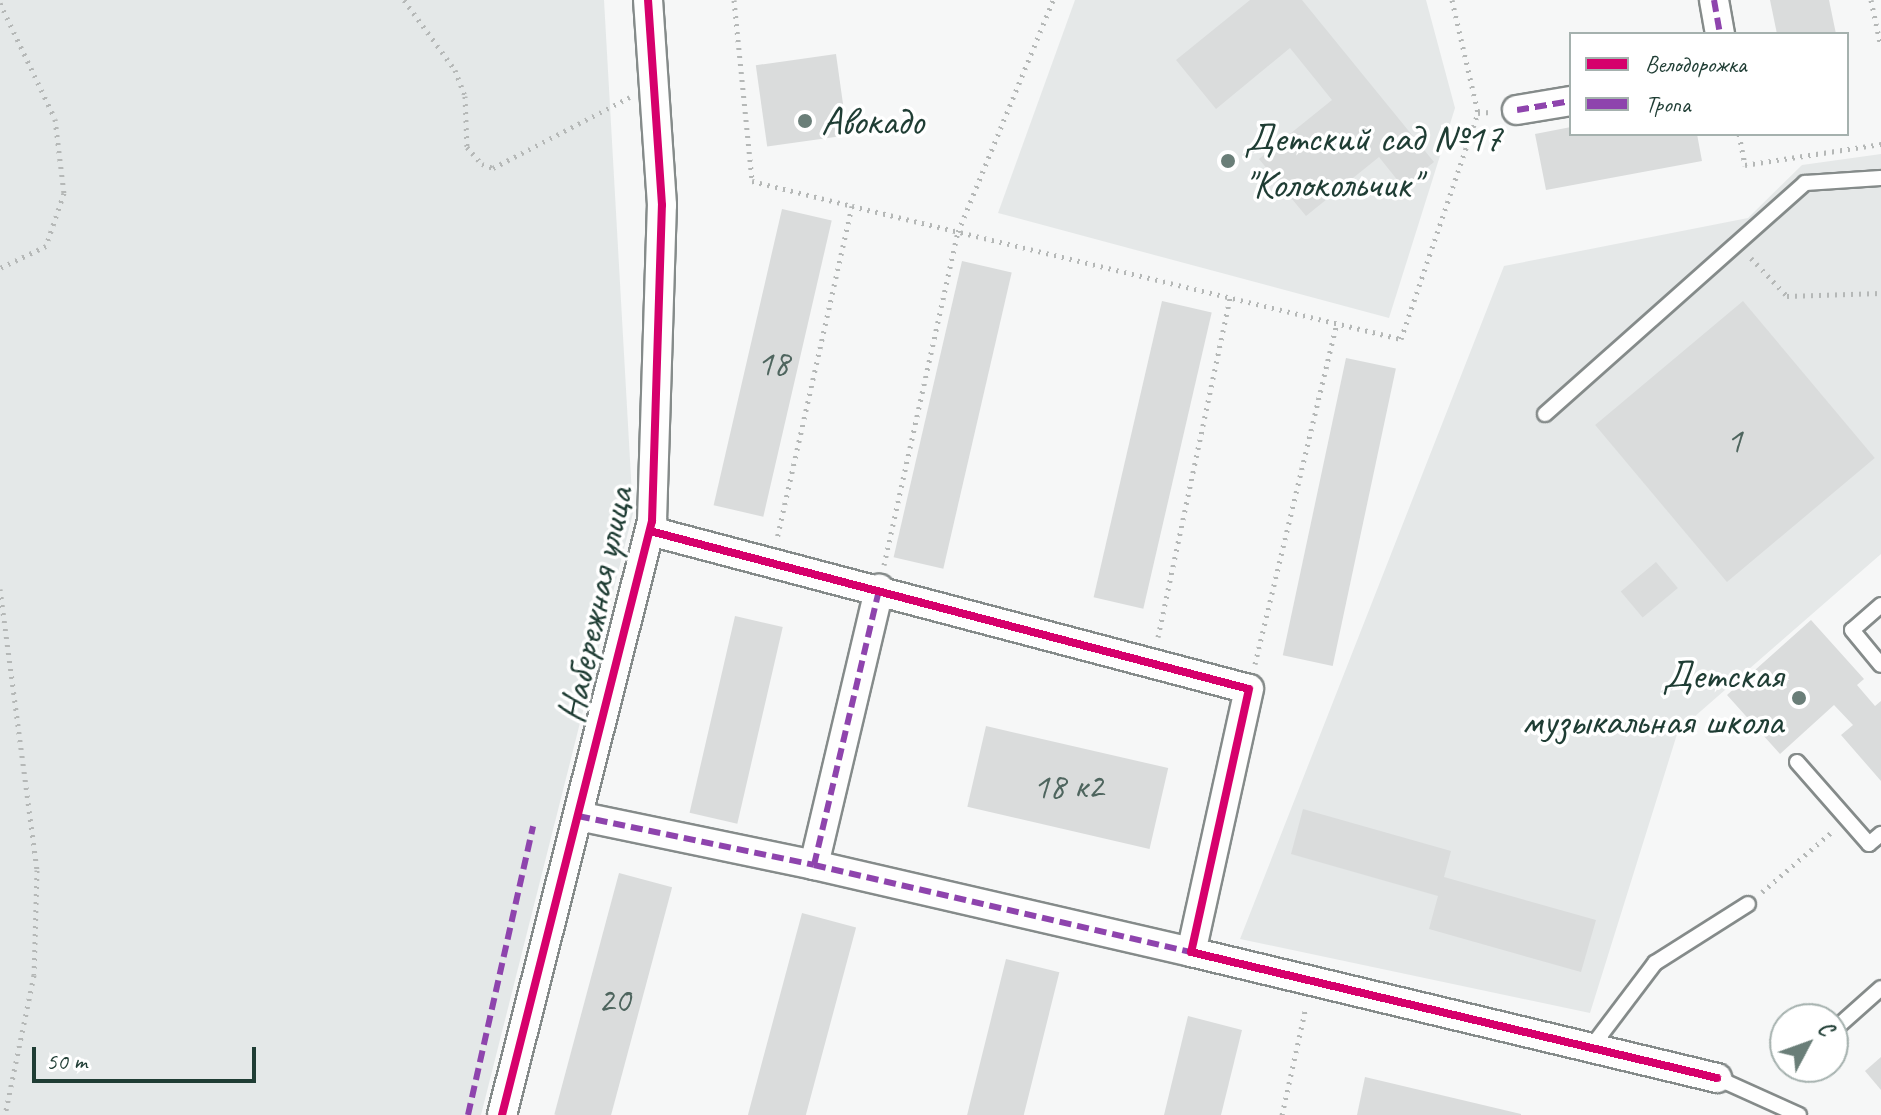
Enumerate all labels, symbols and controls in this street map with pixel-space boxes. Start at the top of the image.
legend [1569,32,1849,136]
text: Велодорожка [1645,49,1746,79]
text: Тропа [1645,89,1690,119]
place label: Авокадо [821,97,924,145]
marker: Авокадо [796,112,814,130]
place label: Детский сад №17 "Колокольчик" [1244,114,1502,208]
marker: Детский сад №17 "Колокольчик" [1219,152,1237,170]
house number: 18 [757,342,789,386]
house number: 1 [1726,419,1742,463]
street label: Набережная улица [546,480,644,730]
place label: Детская музыкальная школа [1521,651,1783,745]
marker: Детская музыкальная школа [1790,689,1808,707]
house number: 18 к2 [1033,765,1103,809]
house number: 20 [598,979,630,1023]
north arrow [1769,1003,1849,1083]
text: С [1811,1015,1840,1042]
scale bar [36,1031,260,1081]
text: 50 m [46,1046,87,1076]

